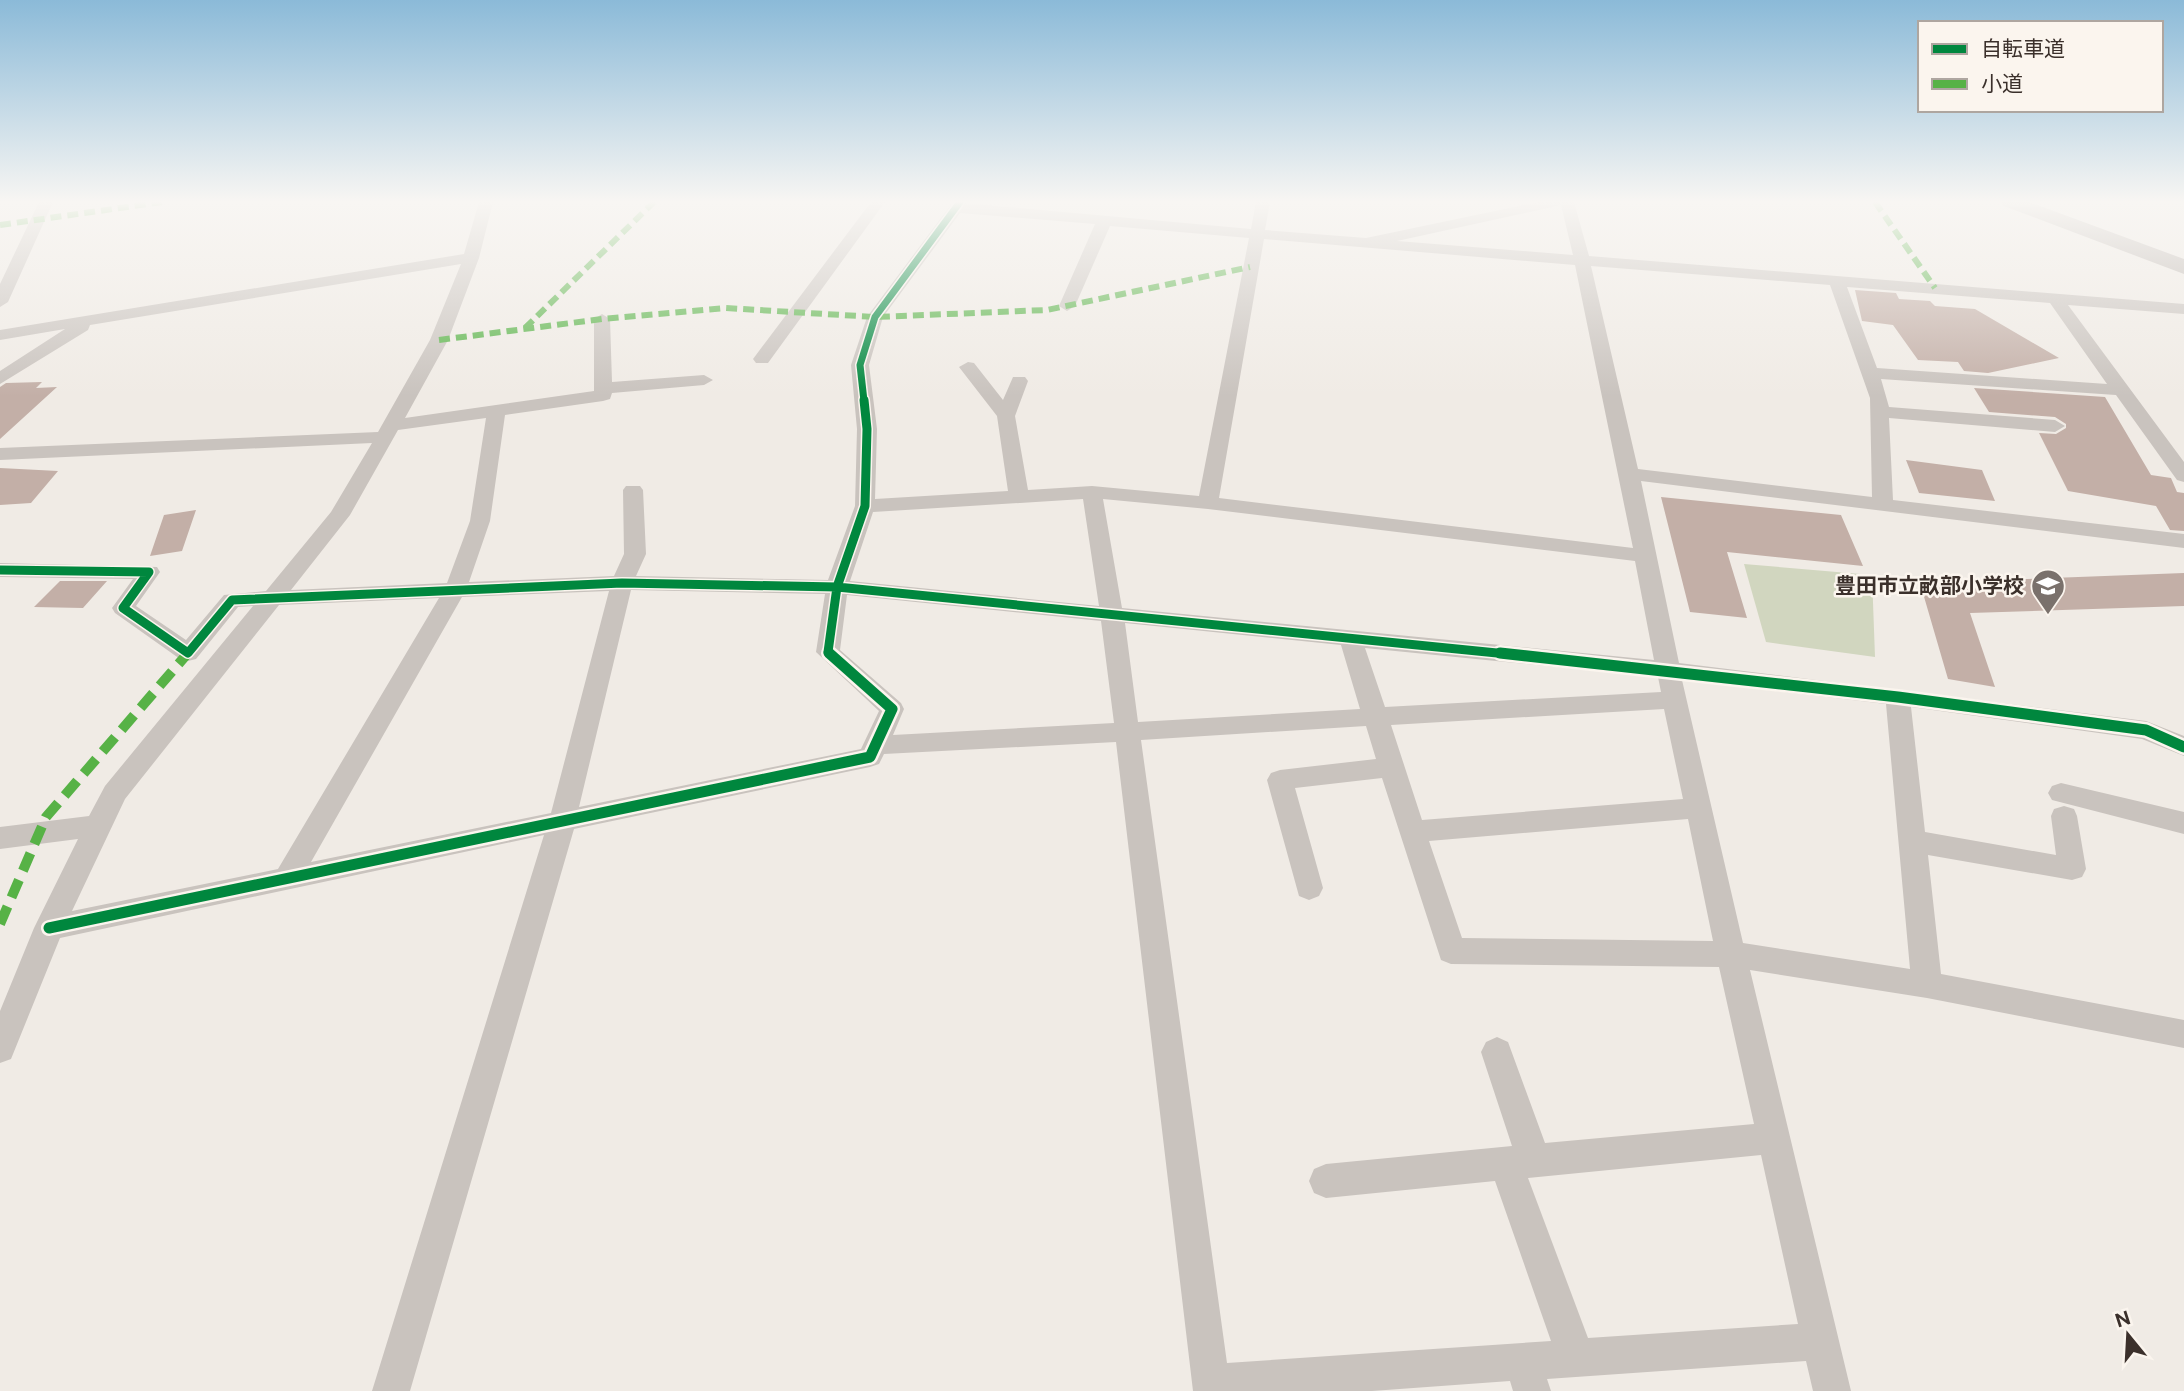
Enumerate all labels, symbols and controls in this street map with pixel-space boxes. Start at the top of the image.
legend [1918,21,2163,112]
text: 自転車道 [1981,36,2065,61]
text: 小道 [1981,71,2023,96]
school or university icon: 豊田市立畝部小学校 [2029,567,2067,616]
place label: 豊田市立畝部小学校 [1835,573,2024,598]
north arrow [2093,1300,2163,1370]
text: N [2112,1306,2133,1332]

